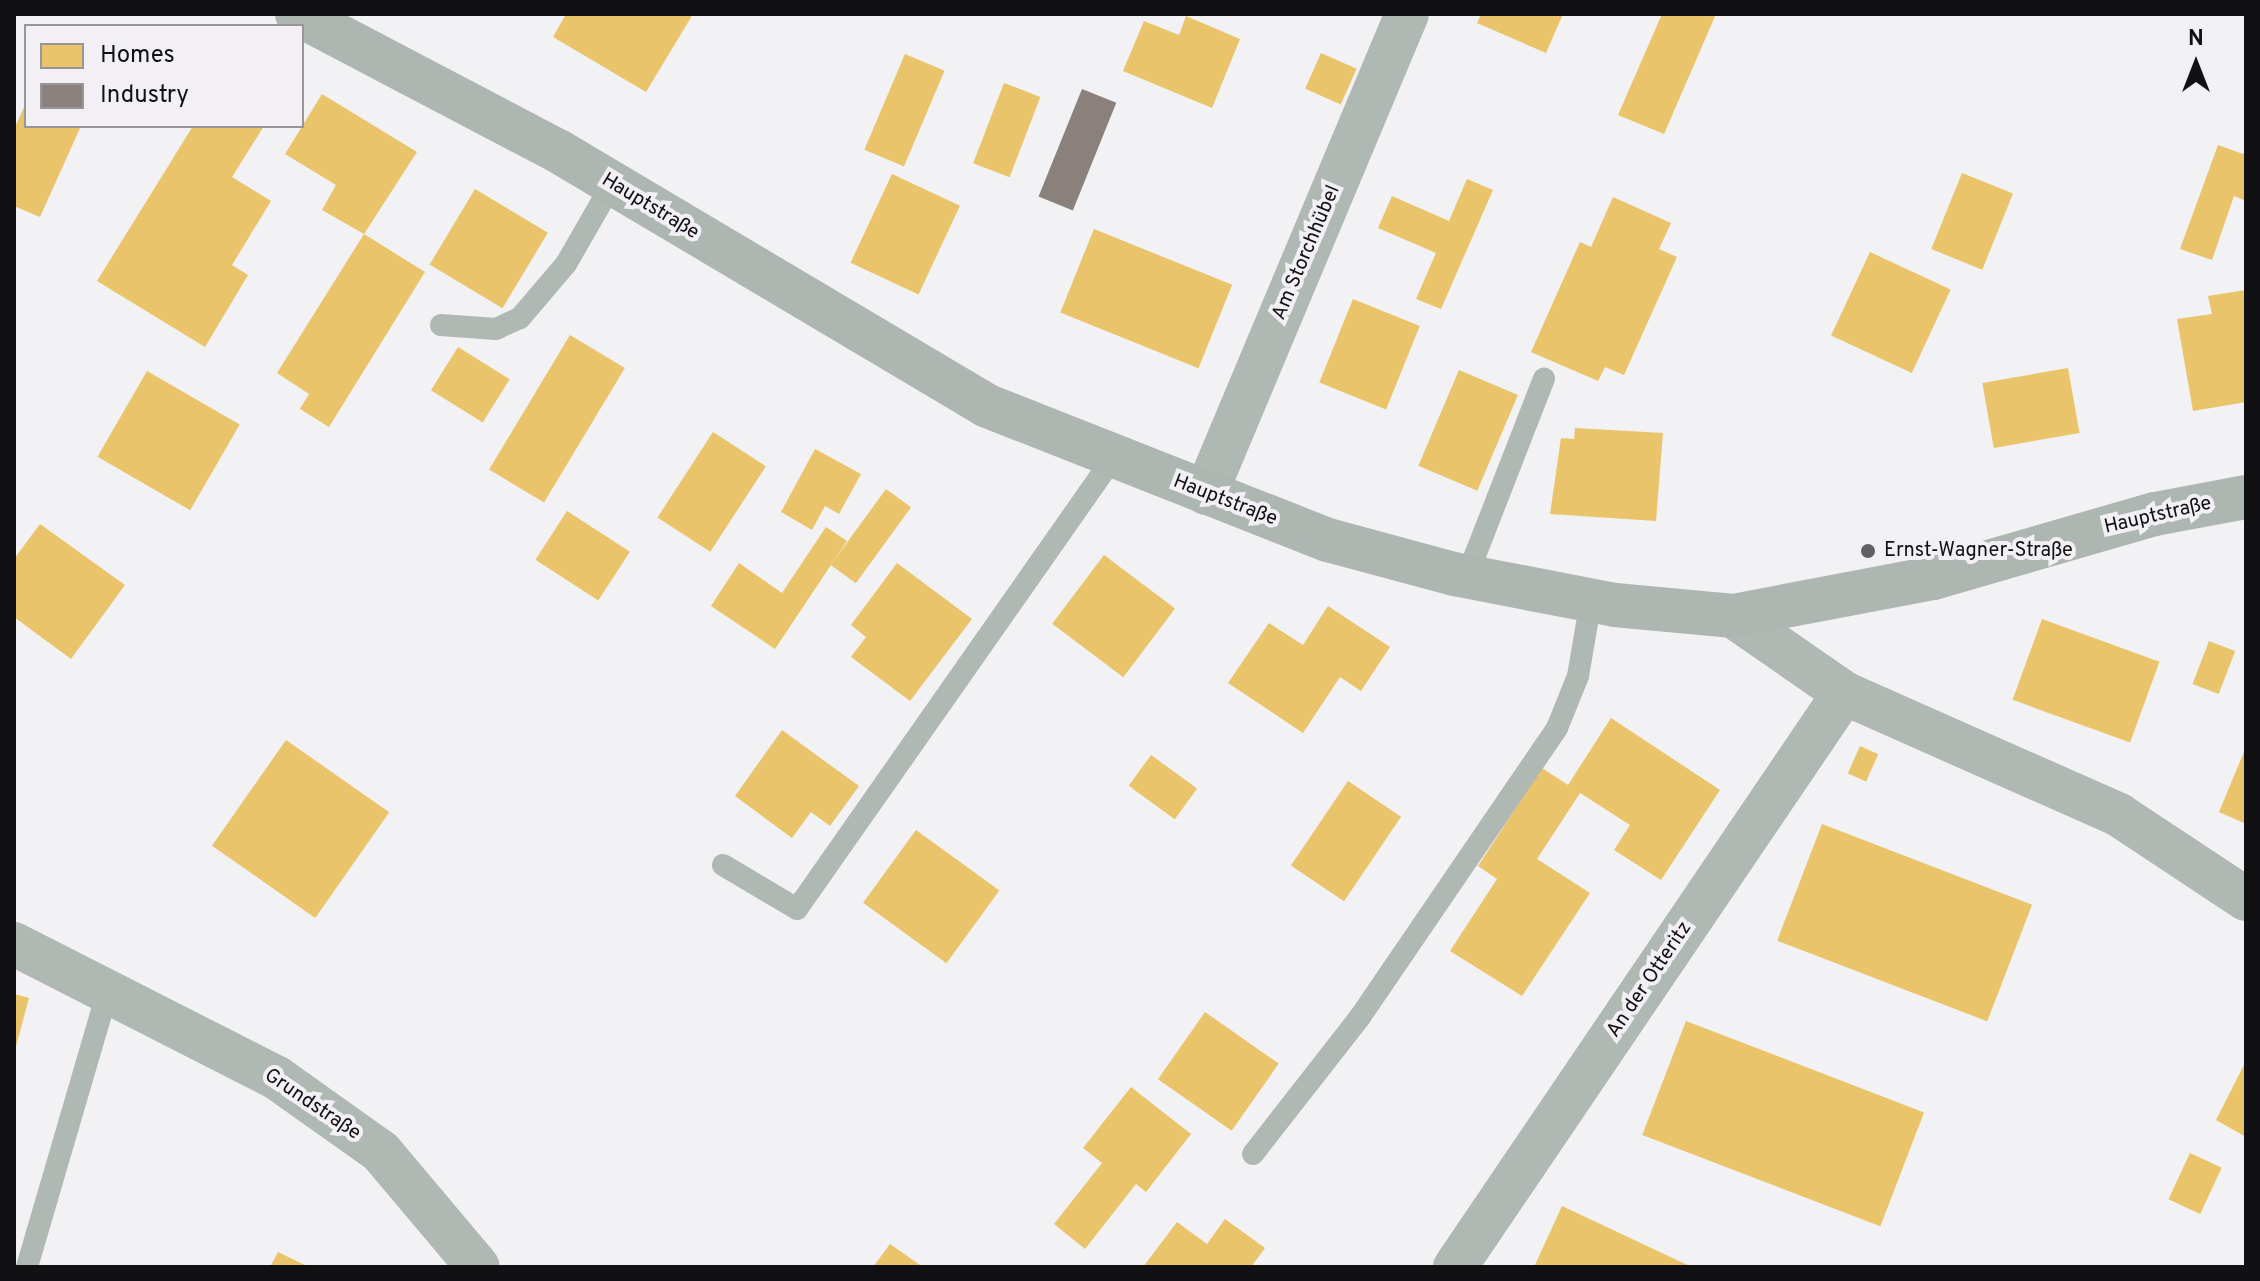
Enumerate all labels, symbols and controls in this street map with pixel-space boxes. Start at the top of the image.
legend [24,24,304,128]
north arrow [2156,24,2236,104]
text: N [2188,26,2204,53]
text: Homes [100,41,175,71]
text: Industry [100,81,189,111]
street label: Hauptstraße [597,169,703,245]
street label: Am Storchhübel [1268,182,1346,324]
street label: Hauptstraße [1170,470,1280,532]
street label: Hauptstraße [2102,492,2214,540]
place label: Ernst-Wagner-Straße [1884,539,2073,563]
marker: Ernst-Wagner-Straße [1859,542,1877,560]
street label: An der Otteritz [1602,917,1698,1043]
street label: Grundstraße [259,1064,365,1146]

